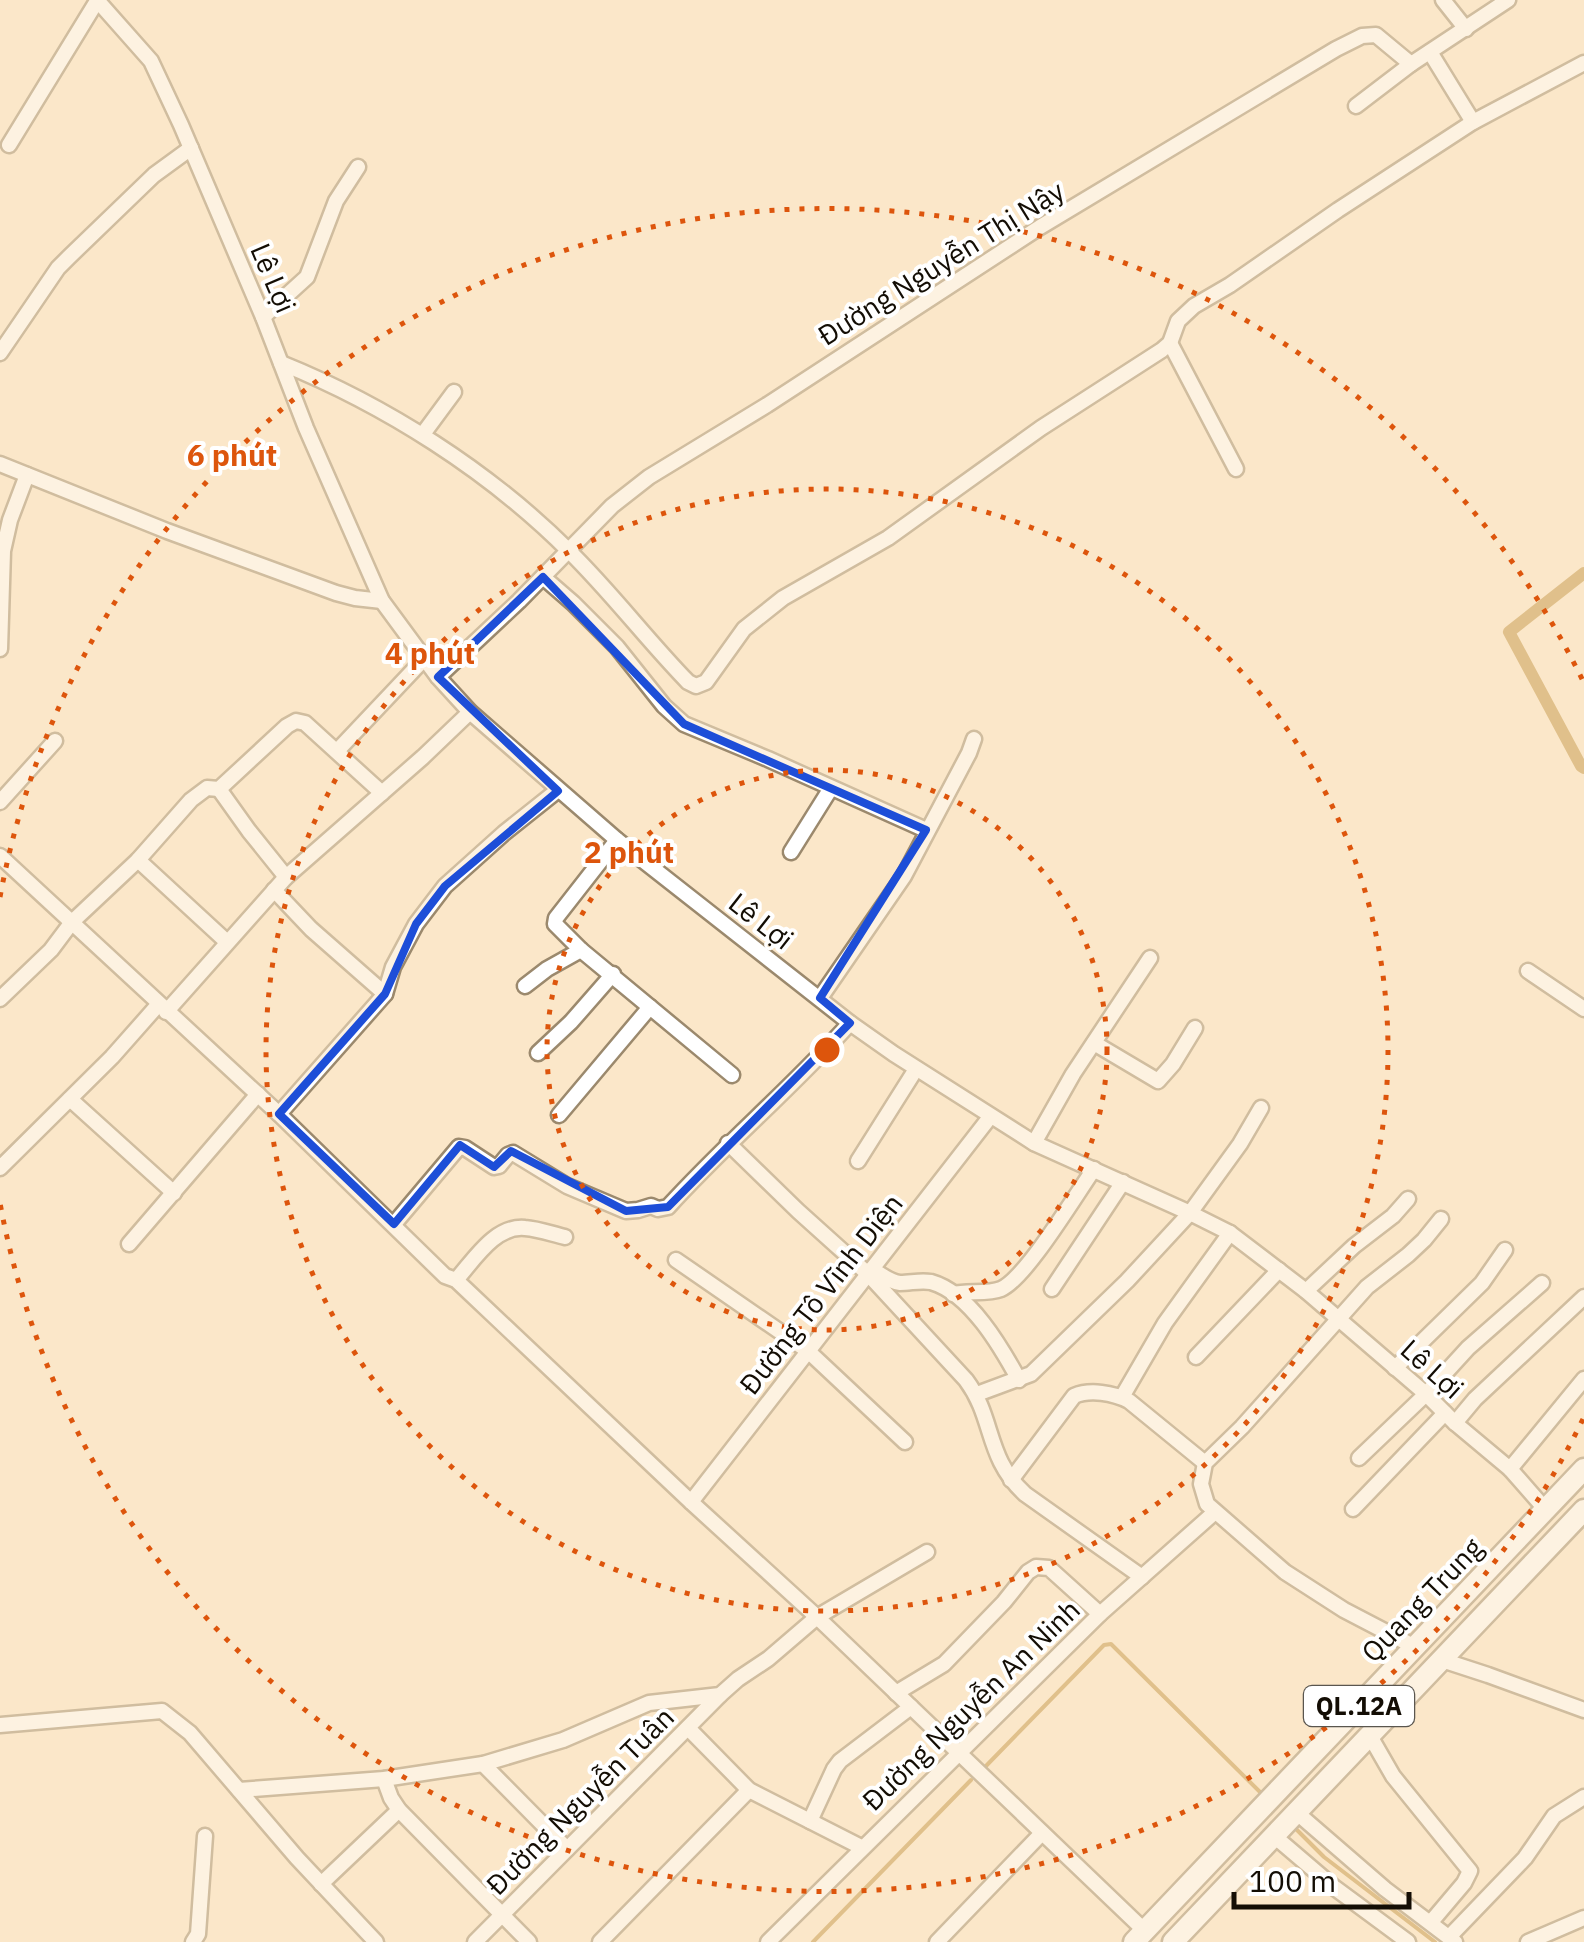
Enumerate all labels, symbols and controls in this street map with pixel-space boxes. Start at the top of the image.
street label: Đường Nguyễn Thị Nậy [811,172,1071,354]
street label: Lê Lợi [242,237,305,318]
text: 6 phút [187,435,277,474]
text: 4 phút [385,633,475,672]
text: 2 phút [584,832,674,871]
street label: Lê Lợi [721,884,801,957]
centre of rings [809,1032,845,1068]
street label: Đường Tô Vĩnh Diện [731,1186,911,1402]
street label: Lê Lợi [1393,1331,1472,1407]
street label: Quang Trung [1353,1529,1491,1670]
street label: Đường Nguyễn An Ninh [854,1591,1087,1818]
road number: QL.12A [1304,1686,1414,1726]
street label: Đường Nguyễn Tuân [478,1699,682,1903]
scale bar [1234,1847,1409,1909]
text: 100 m [1249,1861,1336,1900]

